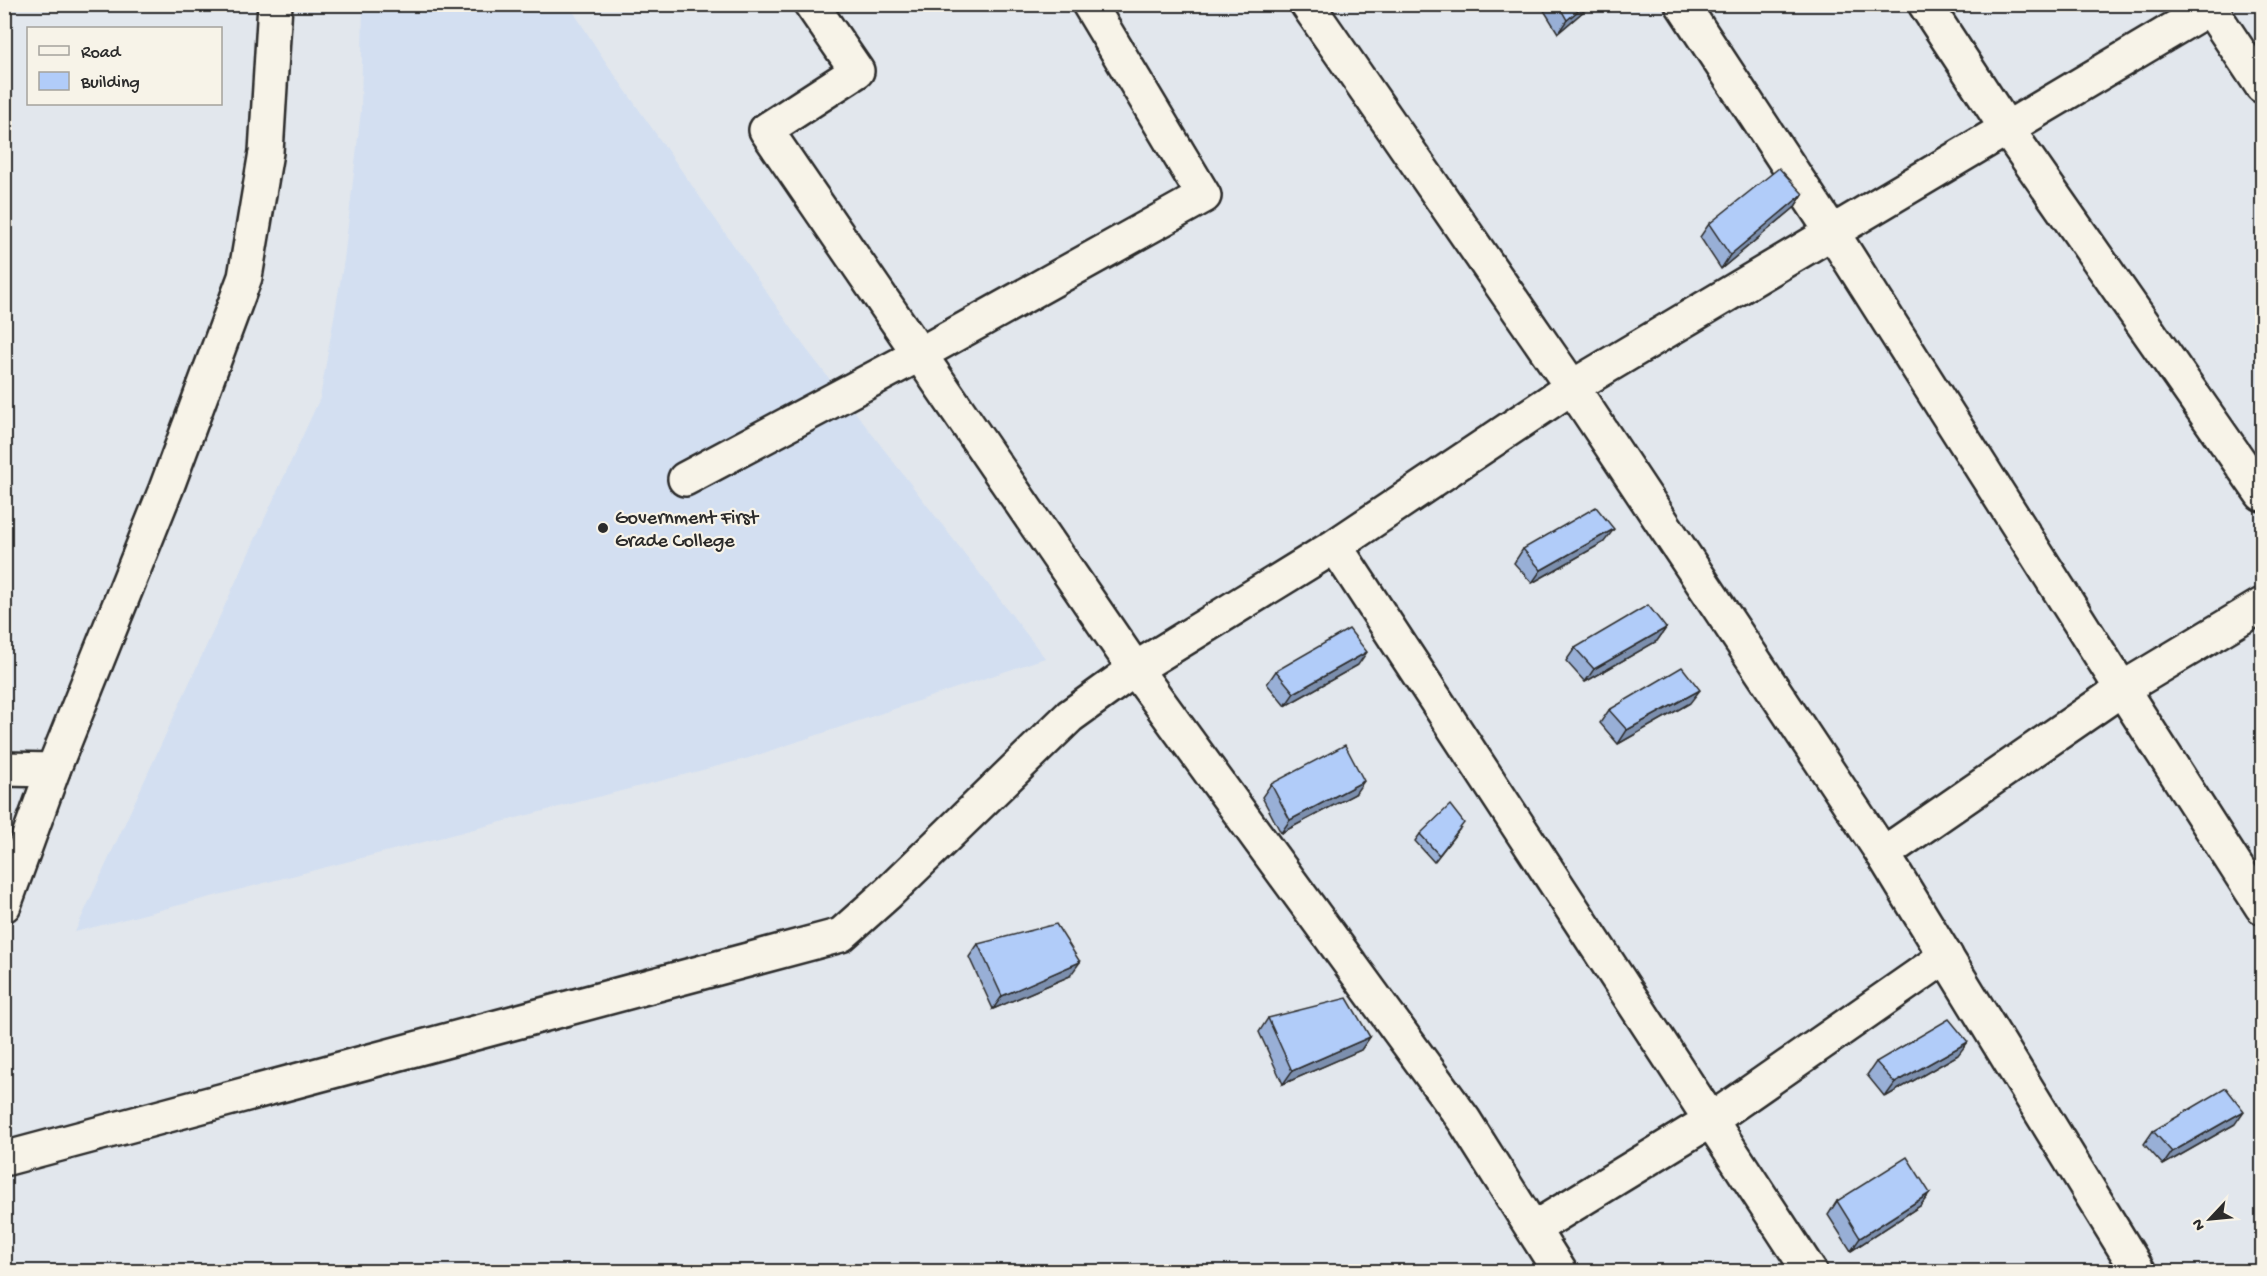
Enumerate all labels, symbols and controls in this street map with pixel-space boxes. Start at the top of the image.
legend [27,27,222,105]
text: Road [81,43,122,64]
text: Building [80,73,140,94]
place label: Government First Grade College [615,508,760,554]
marker: Government First Grade College [596,521,610,535]
north arrow [2180,1189,2240,1249]
text: N [2189,1215,2210,1233]

